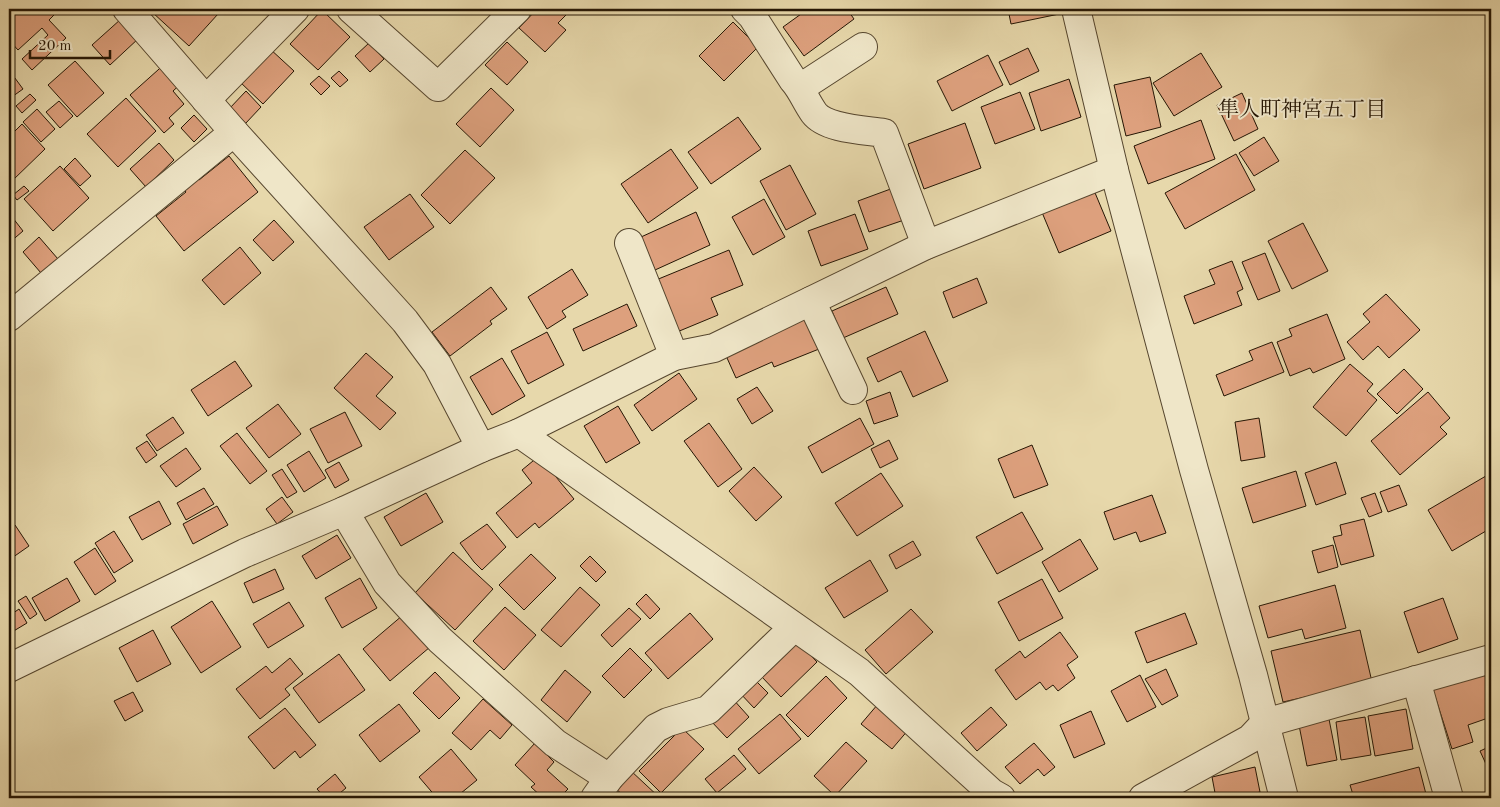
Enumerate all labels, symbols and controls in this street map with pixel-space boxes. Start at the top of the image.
scale bar [30,28,110,60]
text: 20 m [38,39,72,54]
district label: 隼人町神宮五丁目 [1218,98,1386,121]

